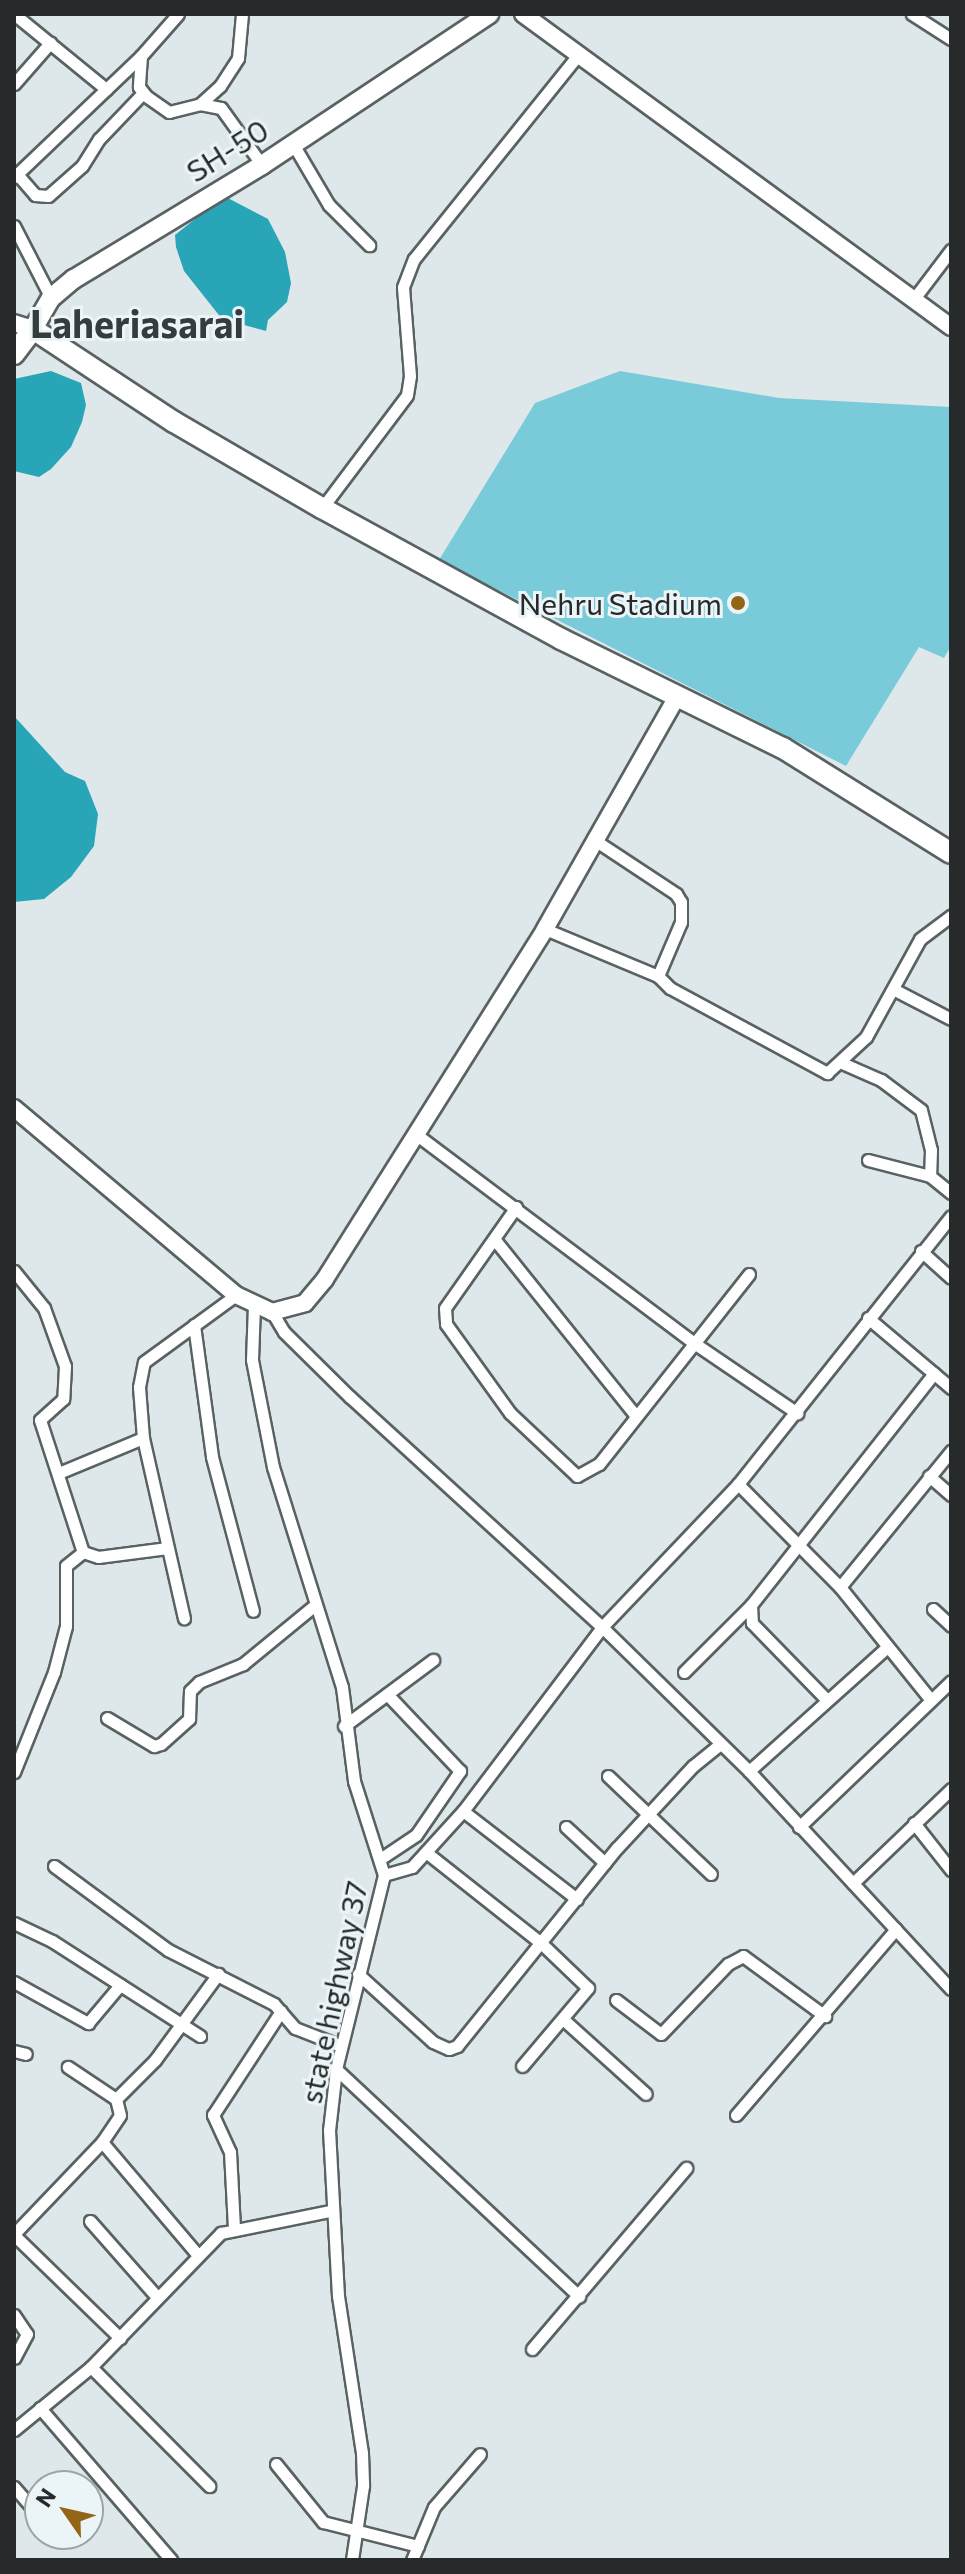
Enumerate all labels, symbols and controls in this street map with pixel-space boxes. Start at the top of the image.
street label: SH-50 [179,111,275,189]
district label: Laheriasarai [30,300,244,346]
place label: Nehru Stadium [519,585,722,621]
marker: Nehru Stadium [729,594,747,612]
street label: state highway 37 [292,1878,374,2106]
north arrow [24,2470,104,2550]
text: N [30,2483,61,2512]

